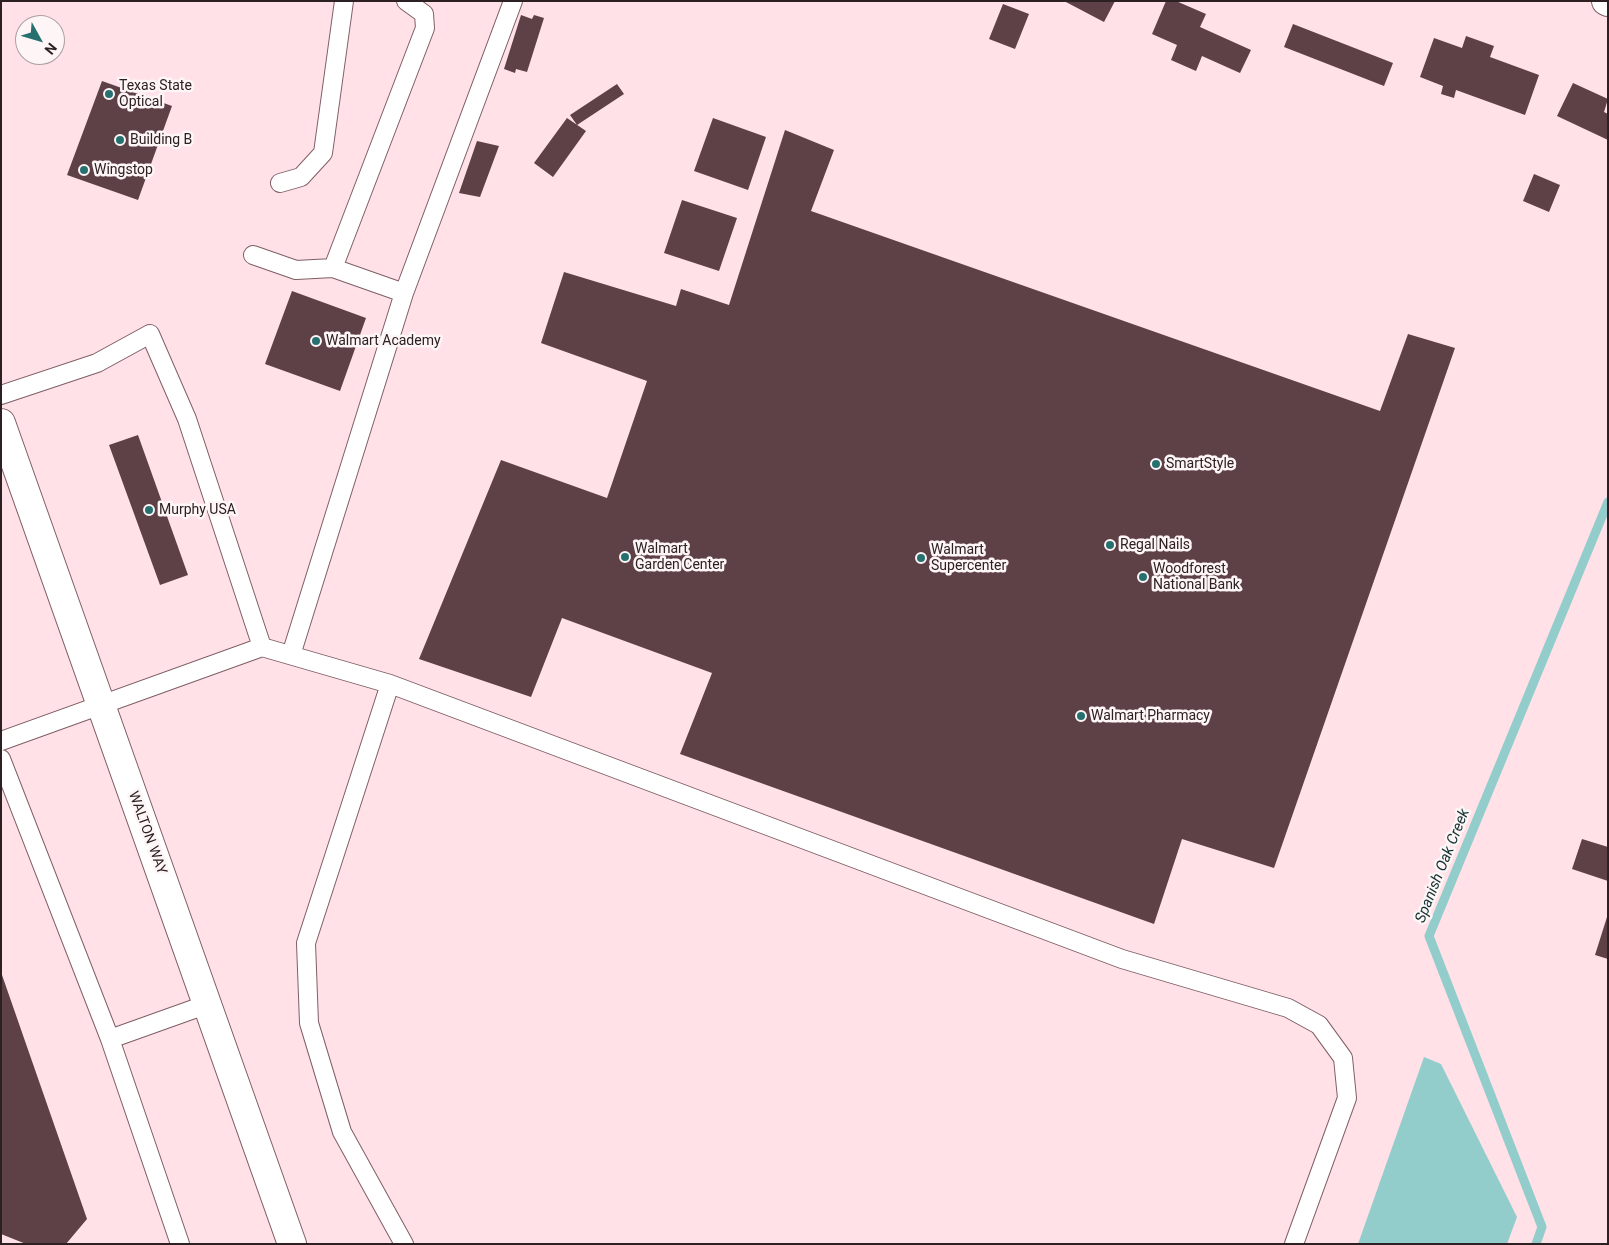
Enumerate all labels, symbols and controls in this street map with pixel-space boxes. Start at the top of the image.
north arrow [15,15,65,65]
text: N [42,40,60,58]
place label: Texas State Optical [119,78,192,110]
marker: Texas State Optical [103,88,115,100]
place label: Building B [130,132,192,148]
marker: Building B [114,134,126,146]
place label: Wingstop [94,162,153,178]
marker: Wingstop [78,164,90,176]
place label: Walmart Academy [326,333,441,349]
marker: Walmart Academy [310,335,322,347]
place label: SmartStyle [1166,456,1234,472]
marker: SmartStyle [1150,458,1162,470]
place label: Murphy USA [159,502,236,518]
marker: Murphy USA [143,504,155,516]
place label: Regal Nails [1120,537,1190,553]
marker: Regal Nails [1104,539,1116,551]
place label: Walmart Garden Center [635,541,724,574]
place label: Walmart Supercenter [931,542,1006,574]
marker: Walmart Garden Center [619,551,631,563]
marker: Walmart Supercenter [915,552,927,564]
place label: Woodforest National Bank [1153,561,1240,594]
marker: Woodforest National Bank [1137,571,1149,583]
place label: Walmart Pharmacy [1091,708,1210,724]
marker: Walmart Pharmacy [1075,710,1087,722]
street label: WALTON WAY [124,789,170,877]
water label: Spanish Oak Creek [1412,806,1474,926]

